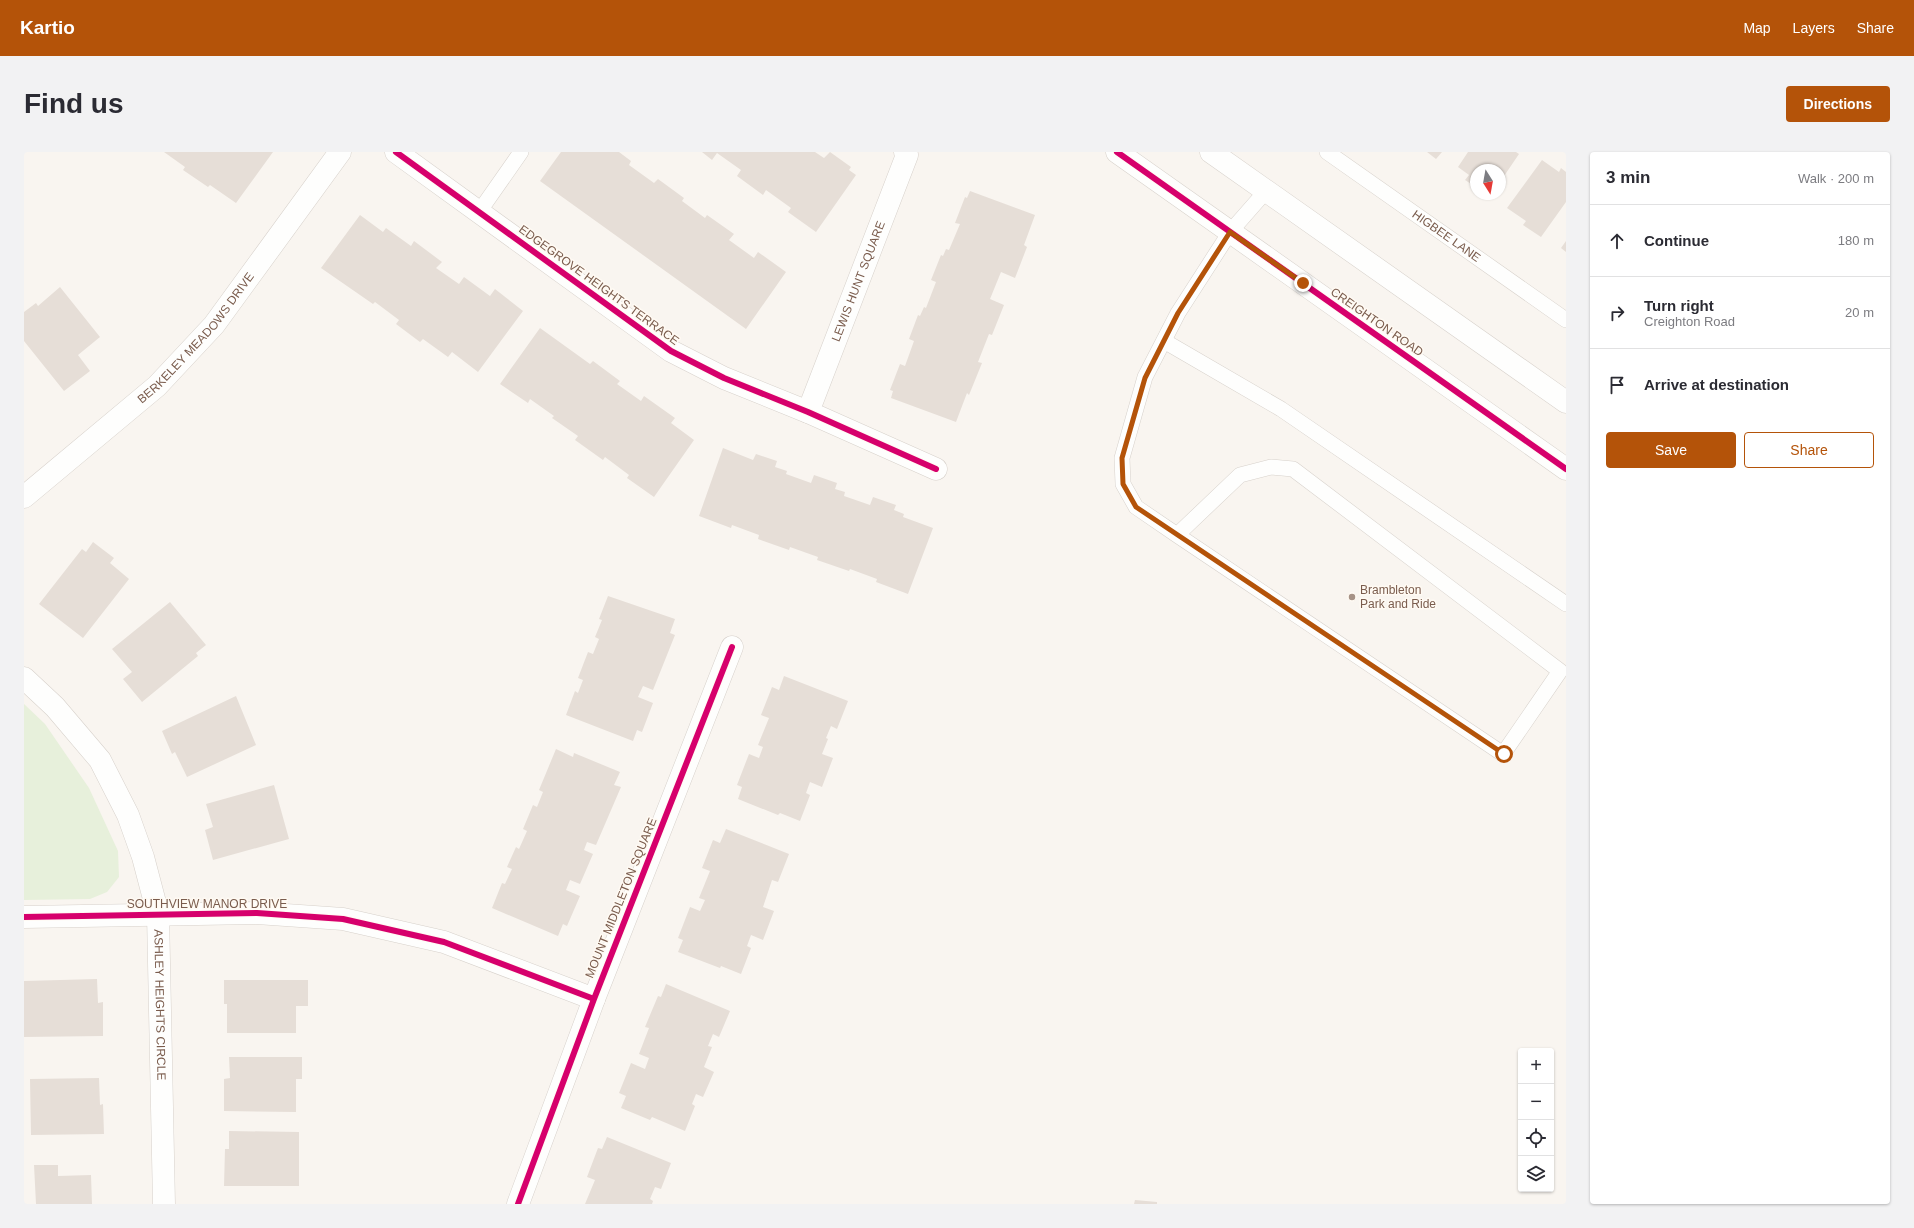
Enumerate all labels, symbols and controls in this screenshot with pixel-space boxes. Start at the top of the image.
text: Kartio [20,17,75,38]
text: Map [1743,20,1771,36]
text: Layers [1793,20,1835,36]
text: Share [1857,20,1894,36]
button: Directions [1786,86,1890,122]
text: Find us [24,88,124,119]
north arrow [1470,164,1506,200]
text: 3 min [1606,168,1650,187]
text: Walk · 200 m [1798,171,1874,186]
street label: HIGBEE LANE [1410,207,1483,265]
street label: LEWIS HUNT SQUARE [829,219,888,344]
street label: EDGEGROVE HEIGHTS TERRACE [516,222,682,348]
icon: ahead [1606,230,1628,252]
text: Continue [1644,232,1709,249]
text: 180 m [1838,233,1874,248]
street label: BERKELEY MEADOWS DRIVE [135,270,257,406]
route end [1294,274,1312,292]
street label: CREIGHTON ROAD [1328,285,1426,359]
text: Turn right [1644,297,1714,314]
icon: right [1606,302,1628,324]
text: 20 m [1845,305,1874,320]
text: Creighton Road [1644,314,1735,329]
icon: arrive [1606,374,1628,396]
text: Arrive at destination [1644,376,1789,393]
button: Save [1606,432,1736,468]
button: Share [1744,432,1874,468]
place label: Brambleton Park and Ride [1360,583,1436,611]
marker: Brambleton Park and Ride [1347,592,1357,602]
route start [1495,745,1513,763]
street label: MOUNT MIDDLETON SQUARE [582,816,660,980]
street label: SOUTHVIEW MANOR DRIVE [127,897,287,911]
street label: ASHLEY HEIGHTS CIRCLE [151,929,168,1081]
map controls [1518,1048,1554,1192]
button: + [1518,1048,1554,1084]
button: − [1518,1084,1554,1120]
button: locate [1518,1120,1554,1156]
button: layers [1518,1156,1554,1192]

